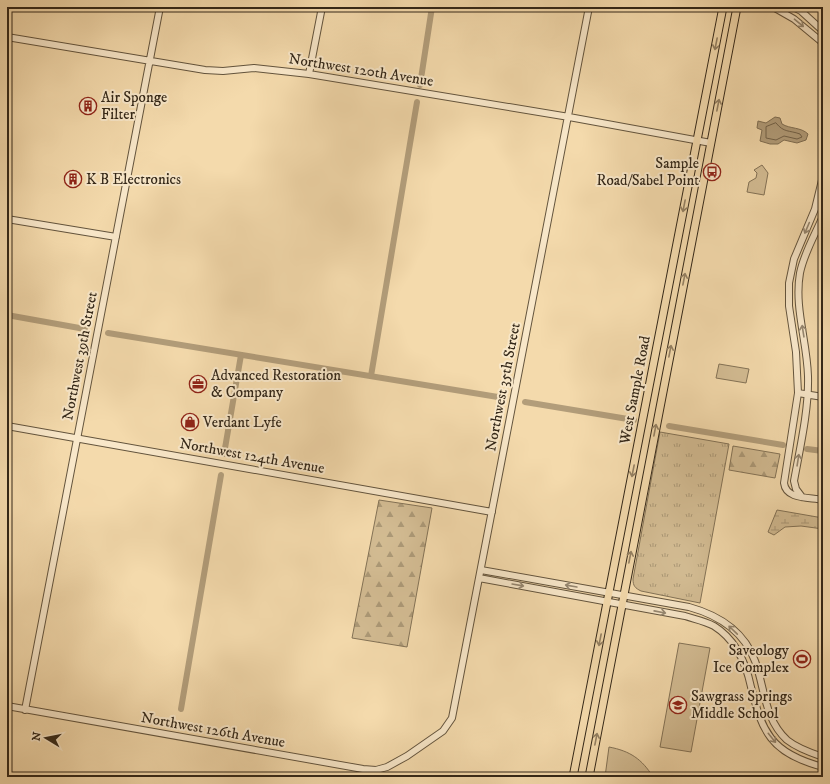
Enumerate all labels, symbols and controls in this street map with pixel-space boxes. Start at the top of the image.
one-way arrow [794,19,804,28]
one-way arrow [711,37,719,50]
street label: Northwest 120th Avenue [287,49,435,91]
place label: Air Sponge Filter [101,88,167,124]
building icon: Air Sponge Filter [78,96,98,116]
one-way arrow [715,99,723,112]
place label: Sample Road/Sabel Point [597,154,699,190]
bus stop icon: Sample Road/Sabel Point [702,162,722,182]
building icon: K B Electronics [63,169,83,189]
place label: K B Electronics [86,170,181,189]
one-way arrow [680,199,688,212]
one-way arrow [803,221,810,233]
one-way arrow [681,273,689,286]
street label: Northwest 39th Street [58,290,102,422]
street label: Northwest 35th Street [481,321,525,453]
one-way arrow [799,325,807,338]
street label: West Sample Road [615,334,655,447]
one-way arrow [667,345,675,358]
place label: Advanced Restoration & Company [211,366,341,402]
office icon: Advanced Restoration & Company [188,374,208,394]
shop icon: Verdant Lyfe [180,412,200,432]
place label: Verdant Lyfe [202,413,282,432]
one-way arrow [651,424,659,437]
street label: Northwest 124th Avenue [178,434,326,478]
one-way arrow [794,454,802,467]
one-way arrow [628,464,636,477]
one-way arrow [627,551,635,564]
one-way arrow [511,581,524,589]
one-way arrow [564,582,577,590]
one-way arrow [653,608,666,616]
one-way arrow [728,625,738,634]
one-way arrow [596,633,604,646]
place label: Saveology Ice Complex [713,641,790,677]
sports icon: Saveology Ice Complex [792,649,812,669]
place label: Sawgrass Springs Middle School [691,687,792,723]
school or university icon: Sawgrass Springs Middle School [668,695,688,715]
street label: Northwest 126th Avenue [139,708,287,752]
north arrow [26,718,66,758]
text: N [29,731,45,742]
one-way arrow [592,733,600,746]
one-way arrow [768,733,777,744]

